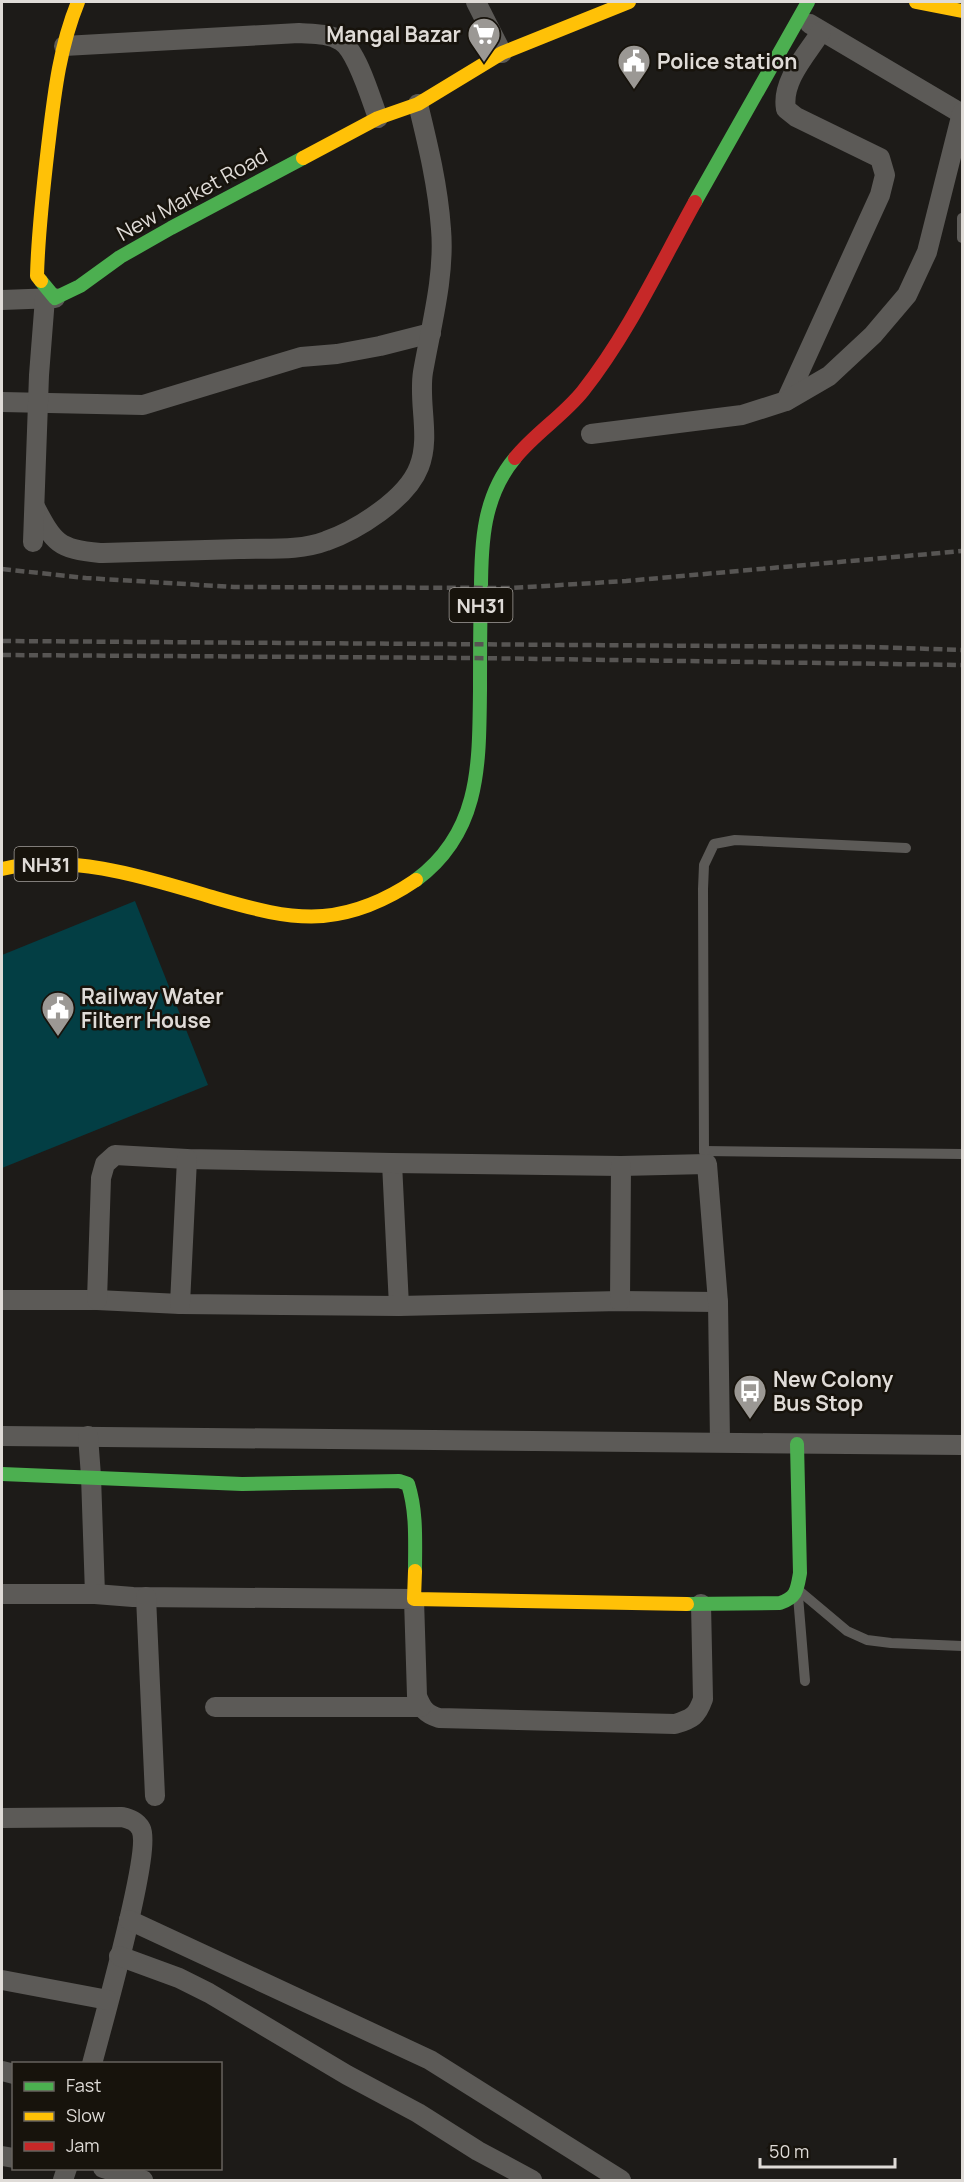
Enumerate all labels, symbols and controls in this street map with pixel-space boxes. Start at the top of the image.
supermarket icon: Mangal Bazar [466,16,502,63]
place label: Mangal Bazar [326,20,461,48]
public building icon: Police station [616,43,652,90]
place label: Police station [657,47,797,75]
street label: New Market Road [112,141,272,247]
road number: NH31 [450,588,512,622]
road number: NH31 [15,847,78,881]
place label: Railway Water Filterr House [81,982,224,1034]
public building icon: Railway Water Filterr House [40,990,76,1037]
place label: New Colony Bus Stop [773,1365,893,1417]
bus stop icon: New Colony Bus Stop [732,1373,768,1420]
legend [12,2062,222,2170]
text: Fast [66,2073,101,2097]
text: Slow [66,2103,106,2127]
scale bar [760,2131,895,2169]
text: Jam [66,2133,100,2157]
text: 50 m [769,2139,809,2163]

